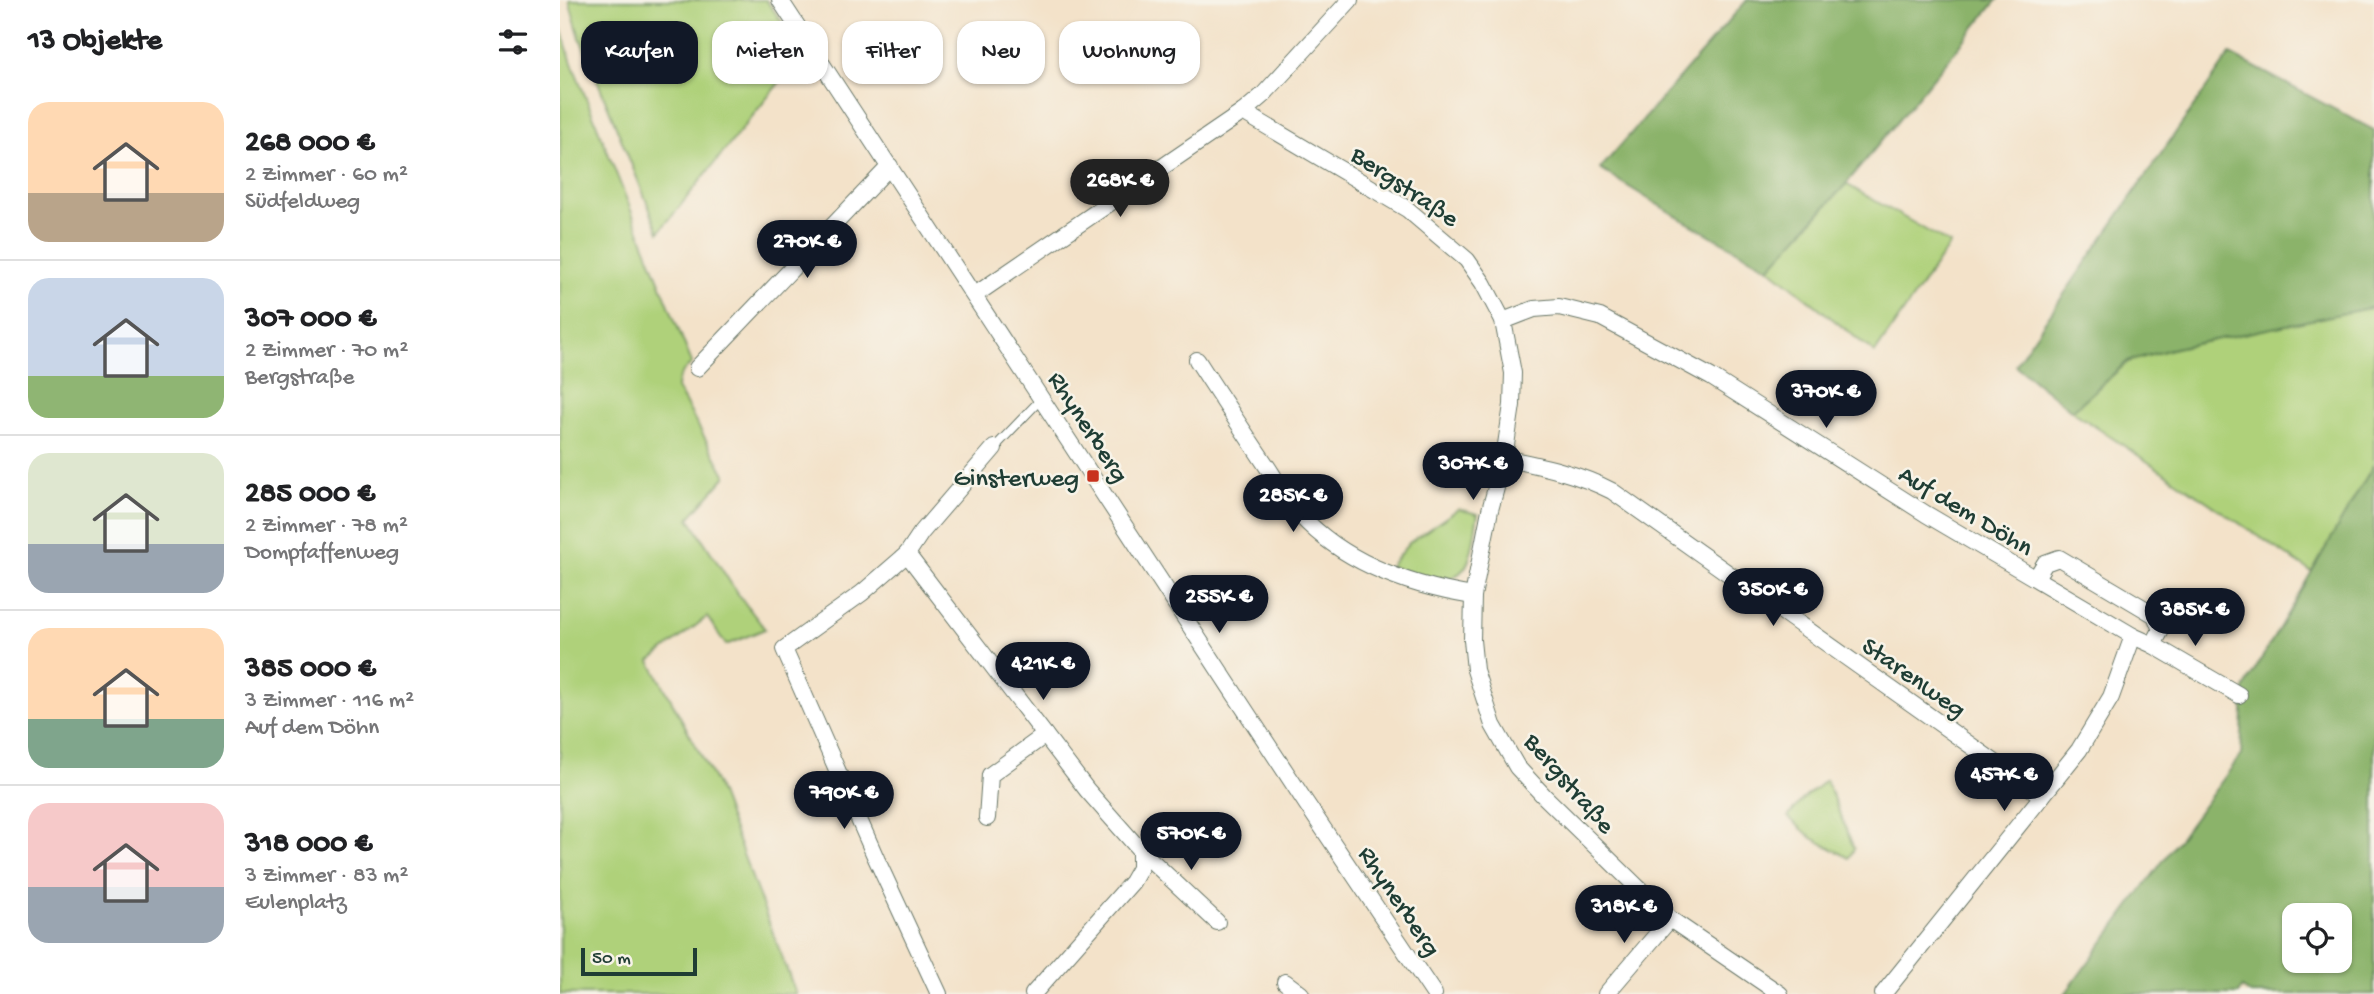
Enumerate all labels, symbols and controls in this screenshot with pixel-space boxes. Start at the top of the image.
chip: Kaufen [581,21,698,84]
chip: Mieten [712,21,828,84]
chip: Filter [842,21,943,84]
chip: Neu [957,21,1045,84]
chip: Wohnung [1059,21,1200,84]
icon: filters [494,23,532,61]
text: 13 Objekte [28,25,162,60]
text: 268 000 € [245,127,375,162]
icon: home [84,130,168,214]
street label: Bergstraße [1343,141,1464,237]
pin: 268K € [1063,160,1177,219]
text: 2 Zimmer · 60 m² [245,162,408,189]
text: 268K € [1086,168,1154,195]
text: Südfeldweg [245,189,360,216]
pin: 270K € [750,220,864,280]
text: 270K € [773,229,841,256]
text: 307 000 € [245,303,376,338]
icon: home [84,306,168,390]
text: 2 Zimmer · 70 m² [245,338,408,365]
text: Bergstraße [245,365,354,392]
street label: Rhynerberg [1039,367,1134,490]
pin: 370K € [1769,370,1883,430]
text: 370K € [1792,379,1860,406]
pin: 307K € [1416,442,1530,502]
text: 307K € [1439,451,1507,478]
street label: Auf dem Döhn [1892,461,2038,566]
place label: Ginsterweg [953,465,1079,496]
marker: Ginsterweg [1085,468,1101,484]
pin: 285K € [1236,475,1350,534]
text: 285 000 € [245,478,375,513]
icon: home [84,481,168,565]
text: 285K € [1259,483,1327,510]
text: 2 Zimmer · 78 m² [245,513,408,540]
text: Dompfaffenweg [245,540,399,567]
pin: 350K € [1716,568,1830,628]
pin: 255K € [1162,576,1276,635]
text: 350K € [1739,577,1807,604]
text: 255K € [1185,584,1253,611]
pin: 385K € [2138,588,2252,648]
text: 385K € [2161,597,2229,624]
street label: Starenweg [1854,632,1971,727]
pin: 421K € [986,642,1100,702]
text: 421K € [1011,651,1075,678]
text: 385 000 € [245,653,376,688]
icon: home [84,656,168,740]
text: 3 Zimmer · 116 m² [245,688,414,715]
text: Auf dem Döhn [245,715,379,742]
street label: Bergstraße [1515,727,1620,842]
pin: 457K € [1947,754,2061,813]
text: 457K € [1971,762,2037,789]
pin: 790K € [787,772,901,831]
text: 790K € [810,780,878,807]
pin: 570K € [1134,812,1248,872]
text: 570K € [1157,821,1225,848]
text: 318 000 € [245,828,372,863]
icon: home [84,831,168,915]
street label: Rhynerberg [1349,841,1445,964]
text: 3 Zimmer · 83 m² [245,863,408,890]
pin: 318K € [1567,886,1681,945]
text: Eulenplatz [245,890,347,917]
text: 318K € [1591,894,1657,921]
map controls [2282,903,2352,973]
button: locate [2282,903,2352,973]
scale bar [581,945,696,977]
text: 50 m [592,948,631,971]

